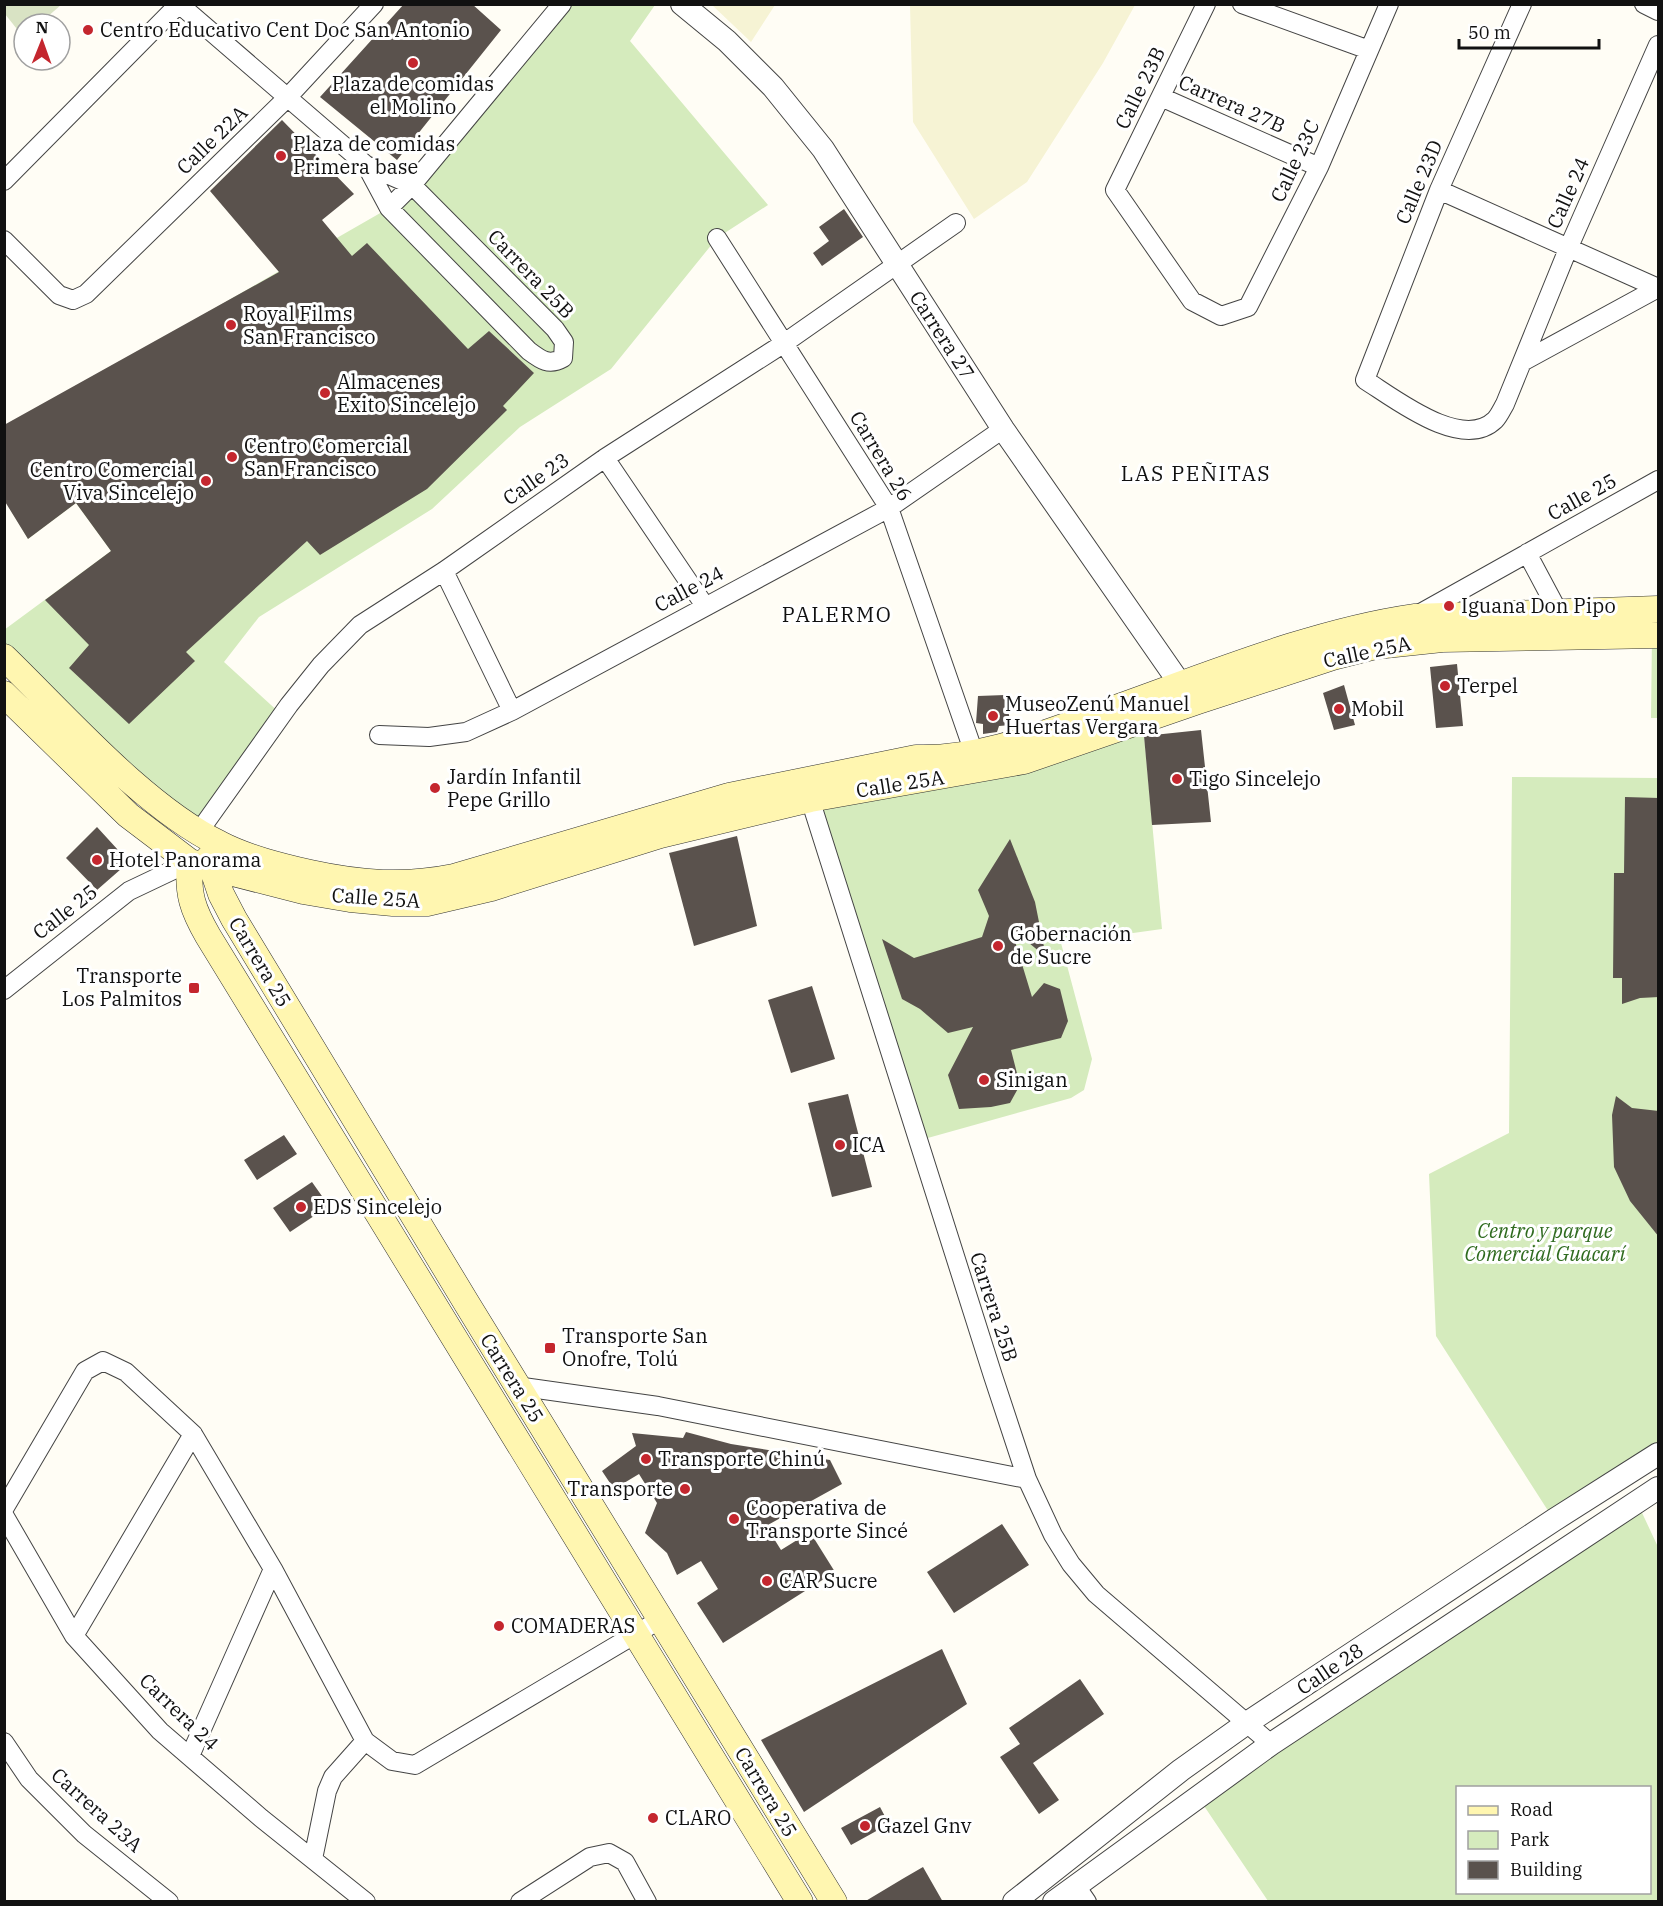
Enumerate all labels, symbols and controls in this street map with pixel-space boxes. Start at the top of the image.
north arrow [12,12,72,72]
scale bar [1459,12,1598,50]
place label: Centro Educativo Cent Doc San Antonio [100,16,470,43]
text: N [36,17,49,37]
text: 50 m [1468,21,1511,44]
marker: Centro Educativo Cent Doc San Antonio [81,23,95,37]
street label: Calle 23B [1108,42,1171,133]
marker: Plaza de comidas el Molino [406,56,420,70]
street label: Carrera 27B [1175,68,1290,139]
place label: Plaza de comidas el Molino [332,70,494,120]
street label: Calle 22A [170,99,253,180]
street label: Calle 23C [1264,115,1325,206]
place label: Plaza de comidas Primera base [293,130,455,180]
street label: Calle 23D [1389,135,1448,228]
marker: Plaza de comidas Primera base [274,149,288,163]
street label: Calle 24 [1540,153,1595,233]
street label: Carrera 25B [482,223,581,324]
street label: Carrera 27 [904,285,981,384]
place label: Royal Films San Francisco [243,300,375,350]
marker: Royal Films San Francisco [224,318,238,332]
place label: Almacenes Exito Sincelejo [337,368,476,418]
marker: Almacenes Exito Sincelejo [318,386,332,400]
street label: Carrera 26 [844,406,919,506]
place label: Centro Comercial San Francisco [244,432,408,482]
street label: Calle 23 [497,446,574,511]
marker: Centro Comercial San Francisco [225,450,239,464]
place label: Centro Comercial Viva Sincelejo [30,456,194,506]
district label: LAS PEÑITAS [1121,459,1271,487]
street label: Calle 25 [1542,467,1621,527]
marker: Centro Comercial Viva Sincelejo [199,474,213,488]
street label: Calle 24 [649,559,728,618]
place label: Iguana Don Pipo [1461,592,1616,619]
marker: Iguana Don Pipo [1442,599,1456,613]
district label: PALERMO [782,600,892,628]
street label: Calle 25A [1321,629,1413,674]
place label: Terpel [1457,672,1518,699]
marker: Terpel [1438,679,1452,693]
place label: MuseoZenú Manuel Huertas Vergara [1005,690,1190,740]
place label: Mobil [1351,695,1404,722]
marker: Mobil [1332,702,1346,716]
marker: MuseoZenú Manuel Huertas Vergara [986,709,1000,723]
place label: Jardín Infantil Pepe Grillo [447,763,581,813]
street label: Calle 25A [854,763,946,804]
place label: Tigo Sincelejo [1189,765,1321,792]
marker: Tigo Sincelejo [1170,772,1184,786]
marker: Jardín Infantil Pepe Grillo [428,781,442,795]
place label: Hotel Panorama [109,846,261,873]
marker: Hotel Panorama [90,853,104,867]
street label: Calle 25 [27,878,103,945]
street label: Calle 25A [331,881,422,914]
street label: Carrera 25 [223,912,298,1012]
place label: Gobernación de Sucre [1010,920,1132,970]
marker: Gobernación de Sucre [991,939,1005,953]
place label: Transporte Los Palmitos [62,962,182,1012]
marker: Transporte Los Palmitos [187,981,201,995]
place label: Sinigan [996,1066,1068,1093]
marker: Sinigan [977,1073,991,1087]
place label: ICA [852,1131,886,1158]
marker: ICA [833,1138,847,1152]
place label: EDS Sincelejo [313,1193,442,1220]
marker: EDS Sincelejo [294,1200,308,1214]
park label: Centro y parque Comercial Guacarí [1465,1217,1626,1267]
street label: Carrera 25B [964,1248,1025,1365]
place label: Transporte San Onofre, Tolú [562,1322,708,1372]
street label: Carrera 25 [474,1328,551,1428]
marker: Transporte San Onofre, Tolú [543,1341,557,1355]
place label: Transporte Chinú [658,1445,825,1472]
marker: Transporte Chinú [639,1452,653,1466]
place label: Transporte [567,1475,673,1502]
marker: Transporte [678,1482,692,1496]
place label: Cooperativa de Transporte Sincé [746,1494,908,1544]
marker: Cooperativa de Transporte Sincé [727,1512,741,1526]
place label: CAR Sucre [779,1567,878,1594]
marker: CAR Sucre [760,1574,774,1588]
place label: COMADERAS [511,1612,635,1639]
marker: COMADERAS [492,1619,506,1633]
street label: Calle 28 [1291,1636,1368,1701]
street label: Carrera 24 [134,1667,225,1756]
street label: Carrera 25 [729,1742,804,1842]
street label: Carrera 23A [46,1761,149,1858]
legend [1456,1786,1651,1894]
text: Road [1510,1798,1553,1821]
place label: CLARO [665,1804,731,1831]
marker: CLARO [646,1811,660,1825]
place label: Gazel Gnv [877,1812,972,1839]
marker: Gazel Gnv [858,1819,872,1833]
text: Park [1510,1828,1550,1851]
text: Building [1510,1858,1582,1881]

